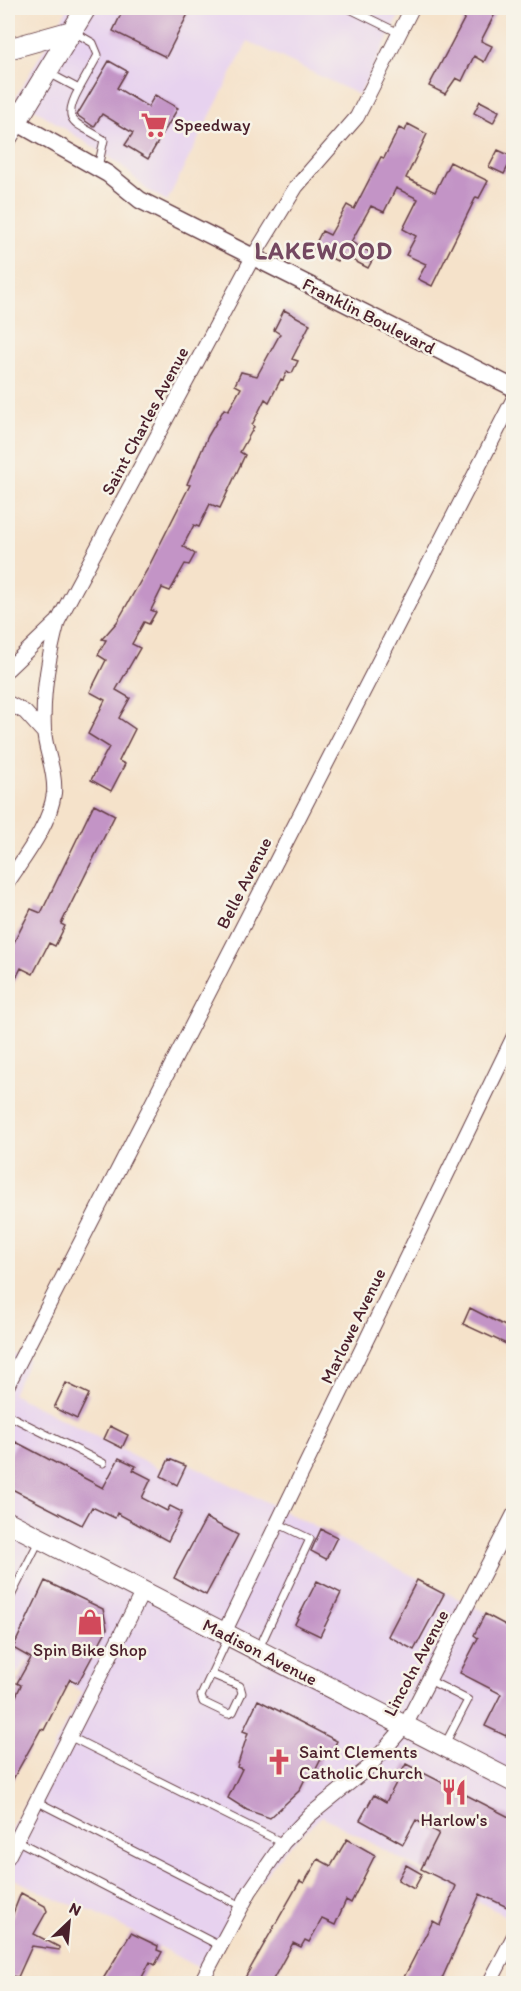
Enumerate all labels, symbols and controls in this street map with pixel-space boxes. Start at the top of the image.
supermarket icon: Speedway [139,110,169,140]
place label: Speedway [174,114,251,136]
district label: LAKEWOOD [255,236,393,265]
street label: Franklin Boulevard [299,273,439,359]
street label: Saint Charles Avenue [97,343,193,499]
street label: Belle Avenue [211,833,277,933]
street label: Marlowe Avenue [315,1264,391,1388]
street label: Lincoln Avenue [379,1606,453,1720]
shop icon: Spin Bike Shop [75,1607,105,1637]
street label: Madison Avenue [199,1614,321,1690]
place label: Spin Bike Shop [33,1639,147,1661]
place label: Saint Clements Catholic Church [299,1741,423,1784]
church icon: Saint Clements Catholic Church [264,1747,294,1777]
restaurant icon: Harlow's [439,1777,469,1807]
place label: Harlow's [421,1809,487,1831]
north arrow [39,1892,99,1952]
text: N [66,1898,84,1920]

